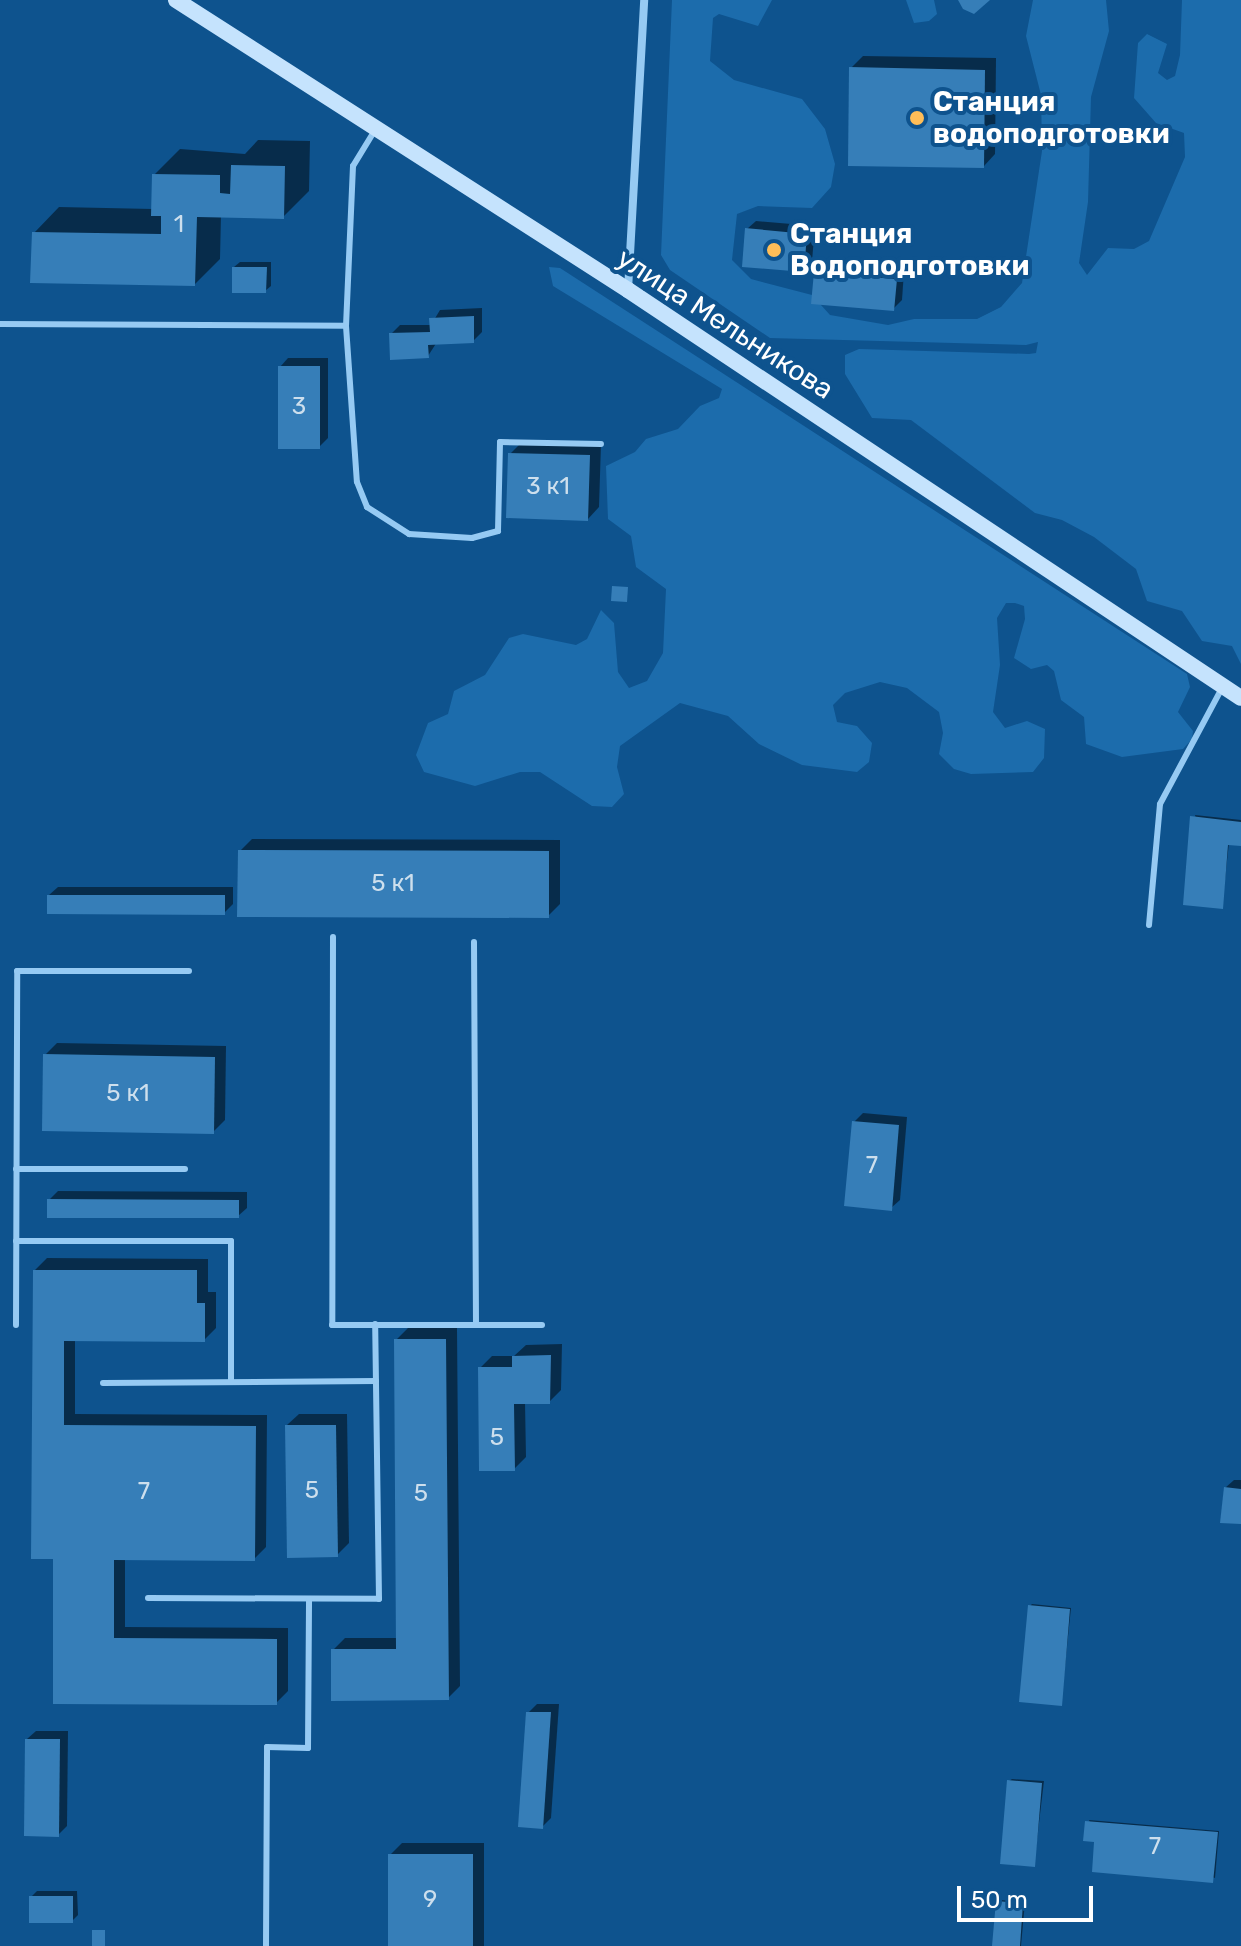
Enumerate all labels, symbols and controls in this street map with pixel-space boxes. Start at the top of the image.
place label: Станция водоподготовки [933,85,1170,151]
marker: Станция водоподготовки [908,109,926,127]
house number: 1 [174,211,184,239]
place label: Станция Водоподготовки [790,217,1029,283]
marker: Станция Водоподготовки [765,241,783,259]
street label: улица Мельникова [611,242,839,406]
house number: 3 [292,393,306,421]
house number: 3 к1 [526,473,570,501]
house number: 5 к1 [371,870,415,898]
house number: 5 к1 [106,1080,150,1108]
house number: 7 [866,1152,878,1180]
house number: 5 [490,1424,504,1452]
house number: 5 [305,1477,319,1505]
house number: 7 [138,1478,150,1506]
house number: 5 [414,1480,428,1508]
house number: 7 [1149,1833,1161,1861]
scale bar [961,1870,1097,1920]
house number: 9 [423,1886,437,1914]
text: 50 m [971,1886,1028,1914]

